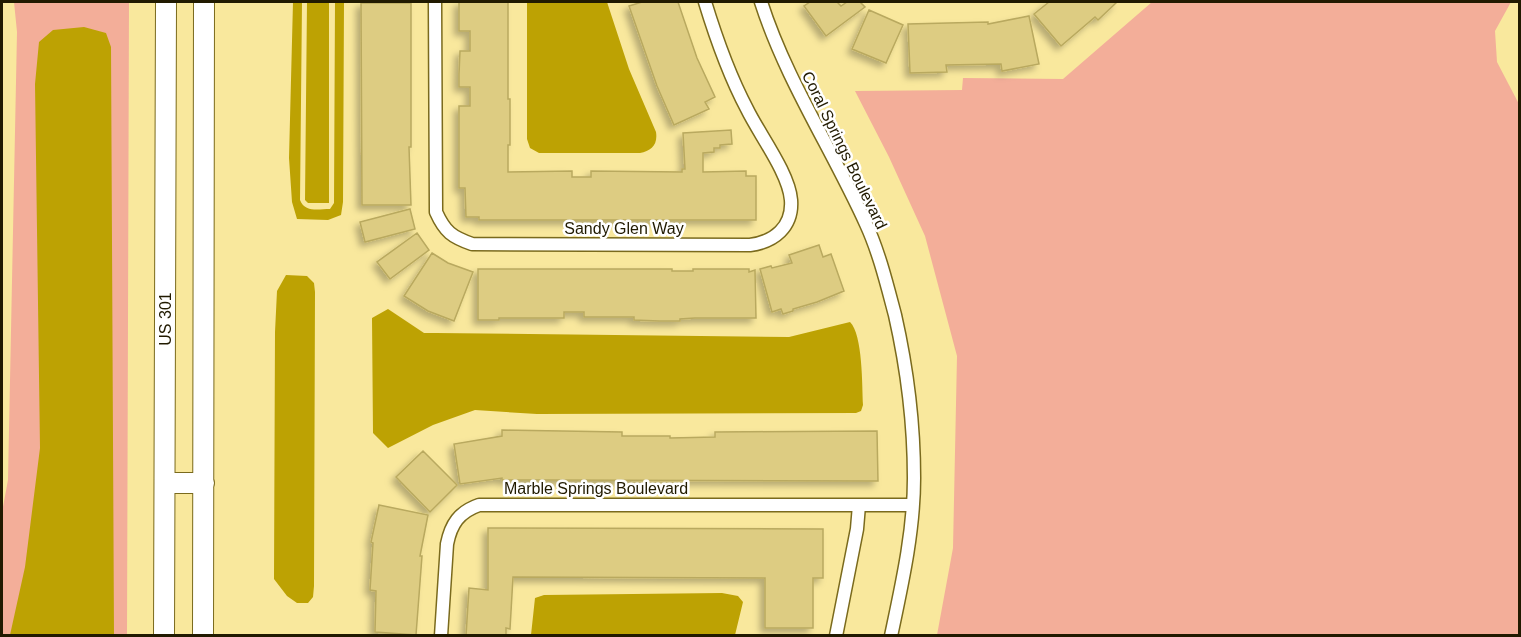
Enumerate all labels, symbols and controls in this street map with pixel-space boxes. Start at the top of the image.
street label: Coral Springs Boulevard [799,69,890,232]
street label: Sandy Glen Way [564,220,684,237]
street label: US 301 [157,292,174,346]
street label: Marble Springs Boulevard [504,480,688,497]

